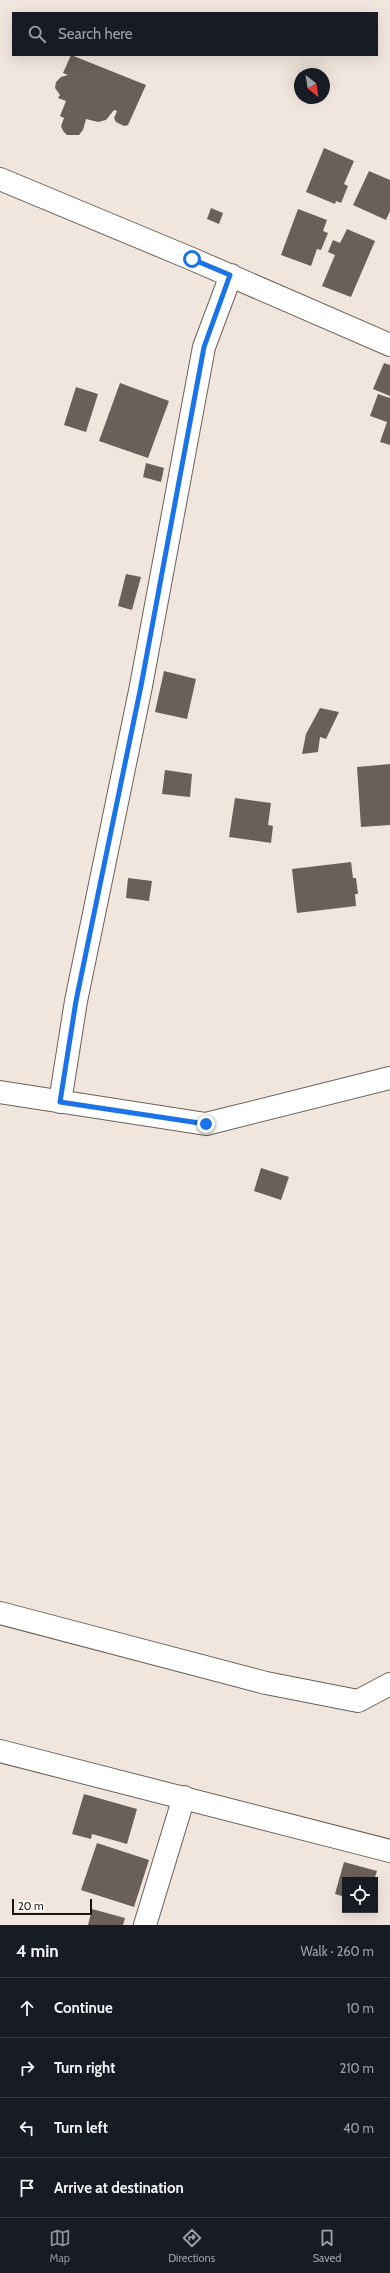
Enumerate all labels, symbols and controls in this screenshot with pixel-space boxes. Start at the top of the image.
search box [12,12,378,56]
icon: search [26,23,48,45]
text: Search here [58,25,133,43]
north arrow [294,68,330,104]
route start [183,250,201,268]
route end [197,1115,215,1133]
map controls [342,1877,378,1913]
button: locate [342,1877,378,1913]
scale bar [12,1897,92,1916]
text: 20 m [18,1899,44,1913]
text: 4 min [16,1941,59,1961]
text: Walk · 260 m [301,1943,374,1959]
icon: ahead [16,1997,38,2019]
text: Continue [54,1999,113,2017]
text: 10 m [346,2000,374,2016]
icon: right [16,2057,38,2079]
text: Turn right [54,2059,115,2077]
text: 210 m [340,2060,374,2076]
icon: left [16,2117,38,2139]
text: Turn left [54,2119,108,2137]
text: 40 m [343,2120,374,2136]
icon: arrive [16,2177,38,2199]
text: Arrive at destination [54,2179,184,2197]
tab: Map [49,2227,71,2265]
tab: Directions [168,2227,215,2265]
tab: Saved [313,2227,341,2265]

